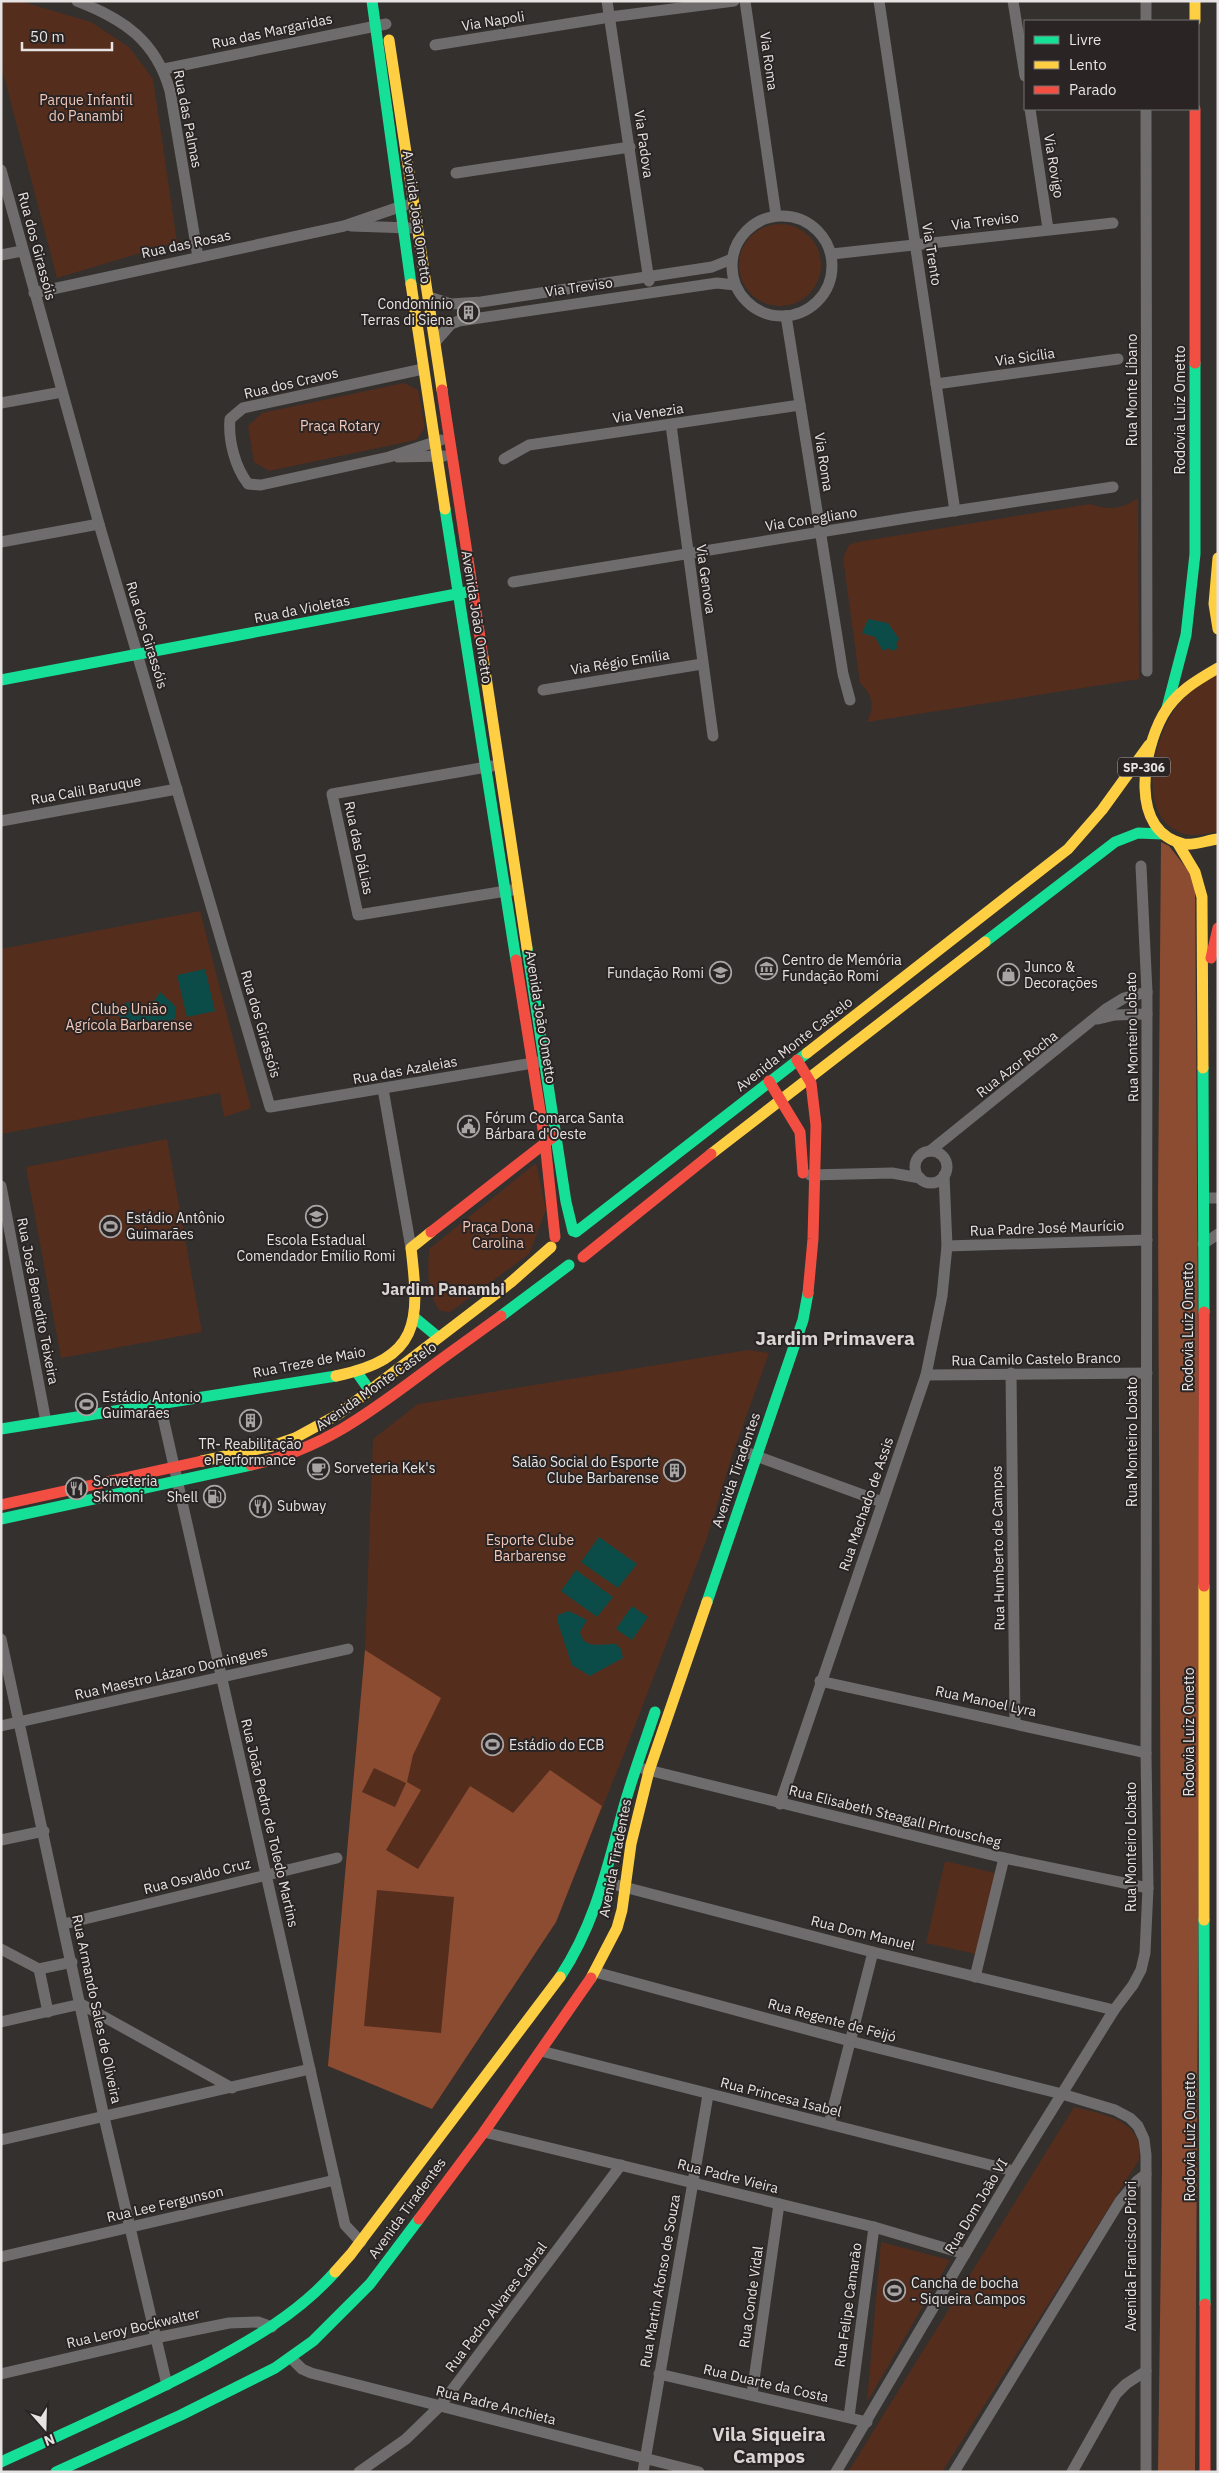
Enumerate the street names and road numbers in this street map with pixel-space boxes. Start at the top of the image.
street label: Via Napoli [460,7,526,35]
street label: Rua das Margaridas [210,9,334,53]
street label: Via Roma [756,30,782,92]
street label: Rua das Palmas [170,68,206,170]
street label: Via Padova [630,109,658,180]
street label: Via Rovigo [1040,133,1068,200]
street label: Avenida João Ometto [399,149,435,285]
street label: Rua dos Girassóis [14,190,60,302]
street label: Via Treviso [950,208,1020,234]
street label: Via Trento [918,221,946,287]
street label: Rua das Rosas [140,226,233,262]
street label: Via Treviso [544,273,614,301]
street label: Rua Monte Líbano [1123,334,1141,446]
street label: Via Sicília [994,344,1056,370]
street label: Rodovia Luiz Ometto [1171,345,1189,475]
street label: Rua dos Cravos [242,363,340,403]
street label: Via Venezia [611,399,685,427]
street label: Via Roma [810,431,838,493]
street label: Via Conegliano [764,503,858,535]
street label: Via Genova [692,543,720,615]
street label: Avenida João Ometto [458,549,496,685]
street label: Rua dos Girassóis [122,579,172,691]
street label: Rua da Violetas [253,591,352,627]
street label: Via Régio Emília [569,645,671,679]
road number: SP-306 [1118,758,1170,776]
street label: Rua Calil Baruque [29,771,143,809]
street label: Rua das DáLias [340,800,378,897]
street label: Avenida João Ometto [522,949,560,1085]
street label: Rua dos Girassóis [237,968,285,1080]
street label: Rua Monteiro Lobato [1122,972,1142,1102]
street label: Avenida Monte Castelo [732,993,856,1095]
street label: Rua Azor Rocha [973,1026,1062,1101]
street label: Rua das Azaleias [351,1052,459,1088]
street label: Rua José Benedito Teixeira [13,1216,63,1386]
street label: Rua Padre José Maurício [970,1216,1125,1240]
street label: Rodovia Luiz Ometto [1179,1262,1197,1392]
street label: Avenida Monte Castelo [312,1337,440,1435]
street label: Rua Treze de Maio [251,1342,367,1382]
street label: Rua Camilo Castelo Branco [951,1349,1121,1369]
street label: Rua Monteiro Lobato [1123,1377,1141,1507]
street label: Avenida Tiradentes [708,1410,764,1530]
street label: Rua Machado de Assis [835,1435,897,1573]
street label: Rua Humberto de Campos [988,1465,1008,1631]
street label: Rua Maestro Lázaro Domingues [73,1642,269,1704]
street label: Rodovia Luiz Ometto [1180,1667,1198,1797]
street label: Rua Manoel Lyra [934,1681,1039,1721]
street label: Rua João Pedro de Toledo Martins [237,1717,303,1929]
street label: Rua Elisabeth Steagall Pirtouscheg [787,1781,1004,1851]
street label: Rua Monteiro Lobato [1122,1782,1140,1912]
street label: Avenida Tiradentes [595,1797,635,1919]
street label: Rua Osvaldo Cruz [142,1854,253,1898]
street label: Rua Dom Manuel [809,1911,917,1955]
street label: Rua Armando Sales de Oliveira [68,1913,126,2106]
street label: Rua Regente de Feijó [766,1994,898,2046]
street label: Rodovia Luiz Ometto [1181,2072,1199,2202]
street label: Rua Princesa Isabel [718,2073,844,2121]
street label: Avenida Tiradentes [364,2154,450,2262]
street label: Rua Padre Vieira [676,2155,781,2197]
street label: Rua Dom João VI [940,2155,1012,2257]
street label: Avenida Francisco Priori [1122,2181,1140,2331]
street label: Rua Lee Fergunson [105,2182,225,2226]
street label: Rua Martin Afonso de Souza [636,2192,684,2369]
street label: Rua Pedro Alvares Cabral [441,2238,551,2376]
street label: Rua Felipe Camarão [830,2241,866,2368]
street label: Rua Conde Vidal [735,2245,767,2349]
street label: Rua Leroy Bockwalter [65,2304,201,2352]
street label: Rua Duarte da Costa [702,2360,831,2406]
street label: Rua Padre Anchieta [434,2381,558,2429]

